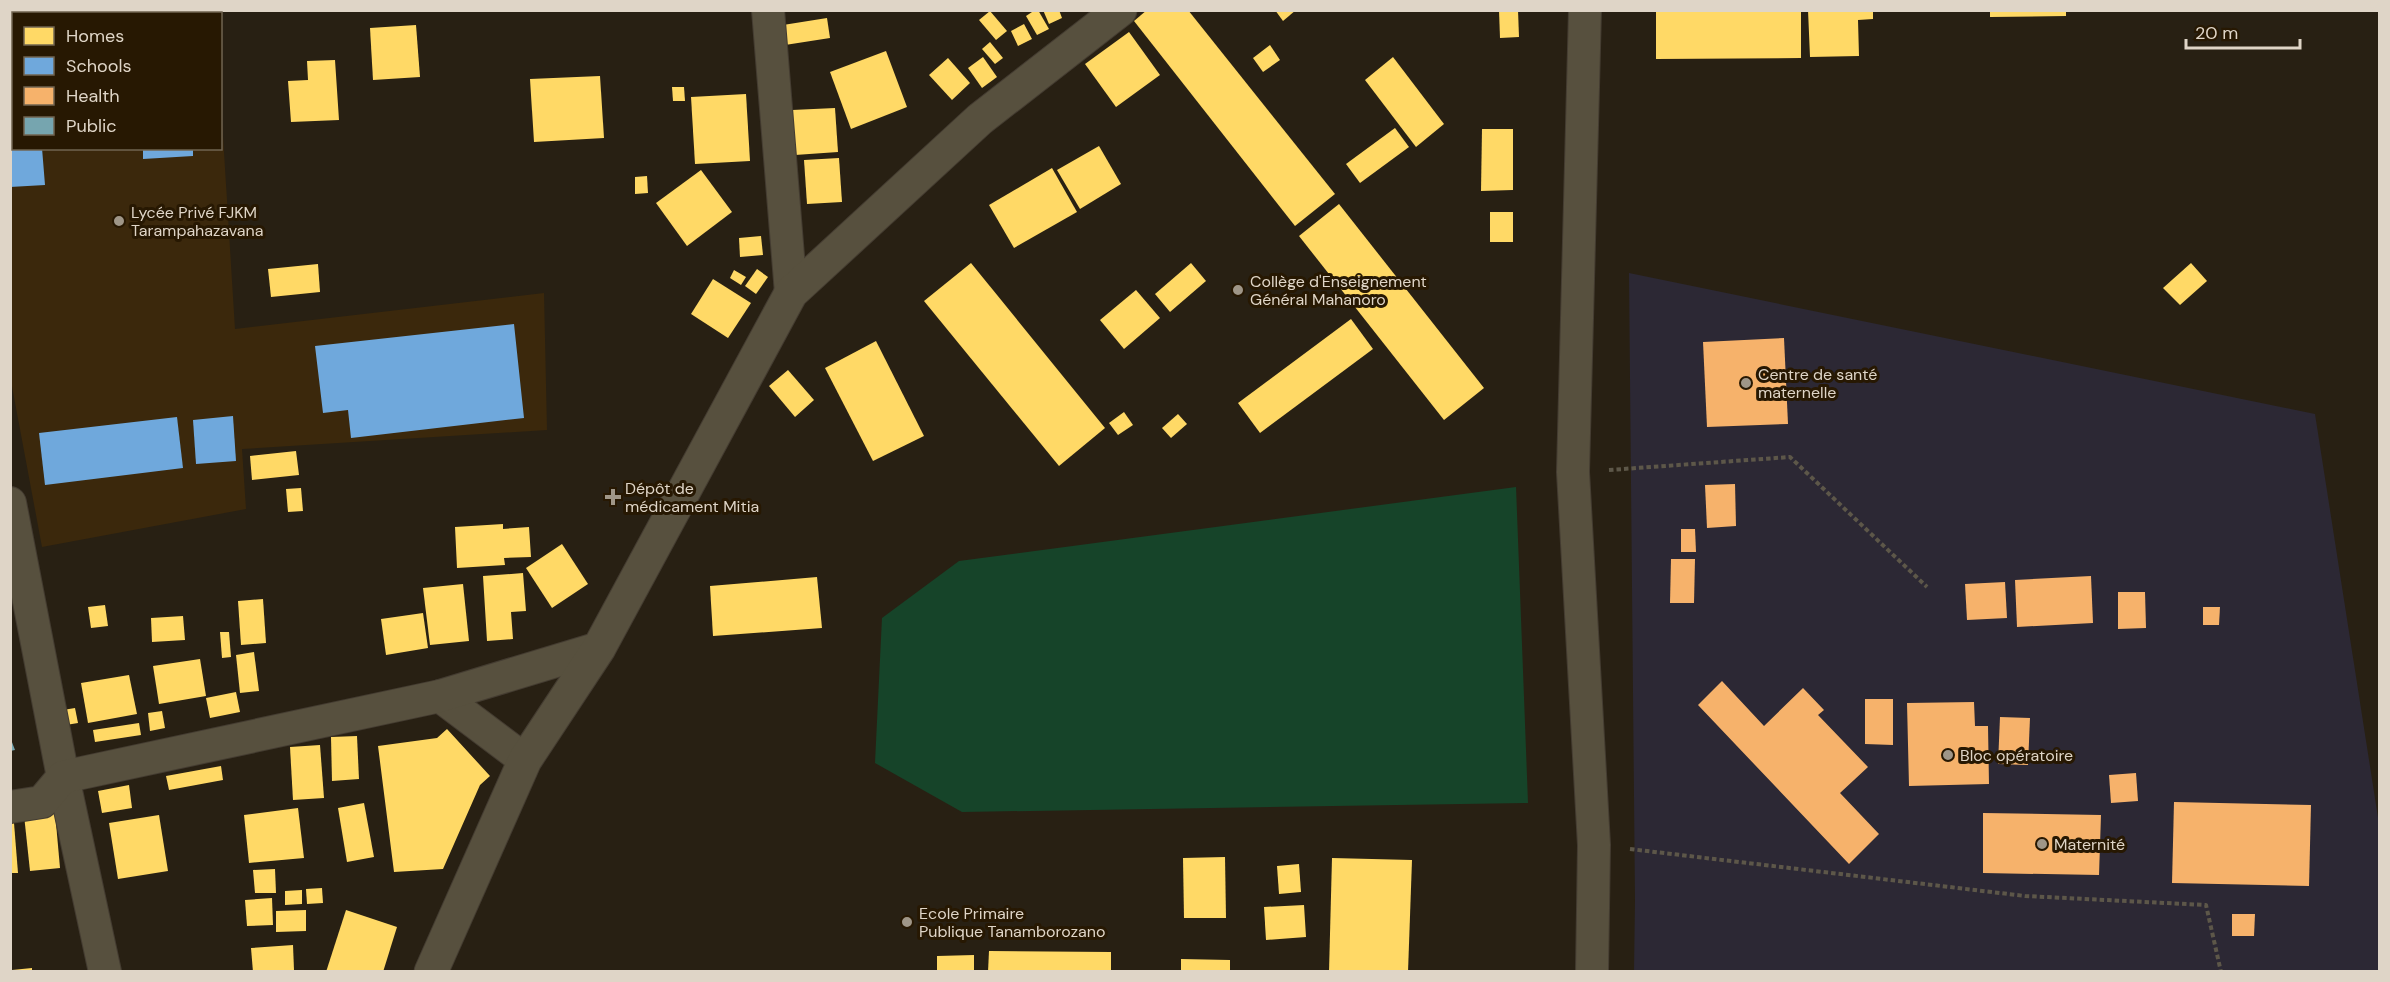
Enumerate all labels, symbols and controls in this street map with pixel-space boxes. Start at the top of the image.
legend [12,12,222,150]
scale bar [2186,12,2300,50]
text: 20 m [2195,21,2238,45]
text: Homes [66,24,124,48]
text: Schools [66,54,131,78]
text: Health [66,84,120,108]
text: Public [66,114,117,138]
place label: Lycée Privé FJKM Tarampahazavana [131,202,263,241]
marker: Lycée Privé FJKM Tarampahazavana [112,214,126,228]
place label: Collège d'Enseignement Général Mahanoro [1250,271,1427,310]
marker: Collège d'Enseignement Général Mahanoro [1231,283,1245,297]
place label: Centre de santé maternelle [1758,364,1877,403]
marker: Centre de santé maternelle [1739,376,1753,390]
place label: Dépôt de médicament Mitia [625,478,759,517]
marker: Dépôt de médicament Mitia [606,490,620,504]
place label: Bloc opératoire [1960,745,2073,766]
marker: Bloc opératoire [1941,748,1955,762]
place label: Maternité [2054,834,2125,855]
marker: Maternité [2035,837,2049,851]
place label: Ecole Primaire Publique Tanamborozano [919,903,1105,942]
marker: Ecole Primaire Publique Tanamborozano [900,915,914,929]

